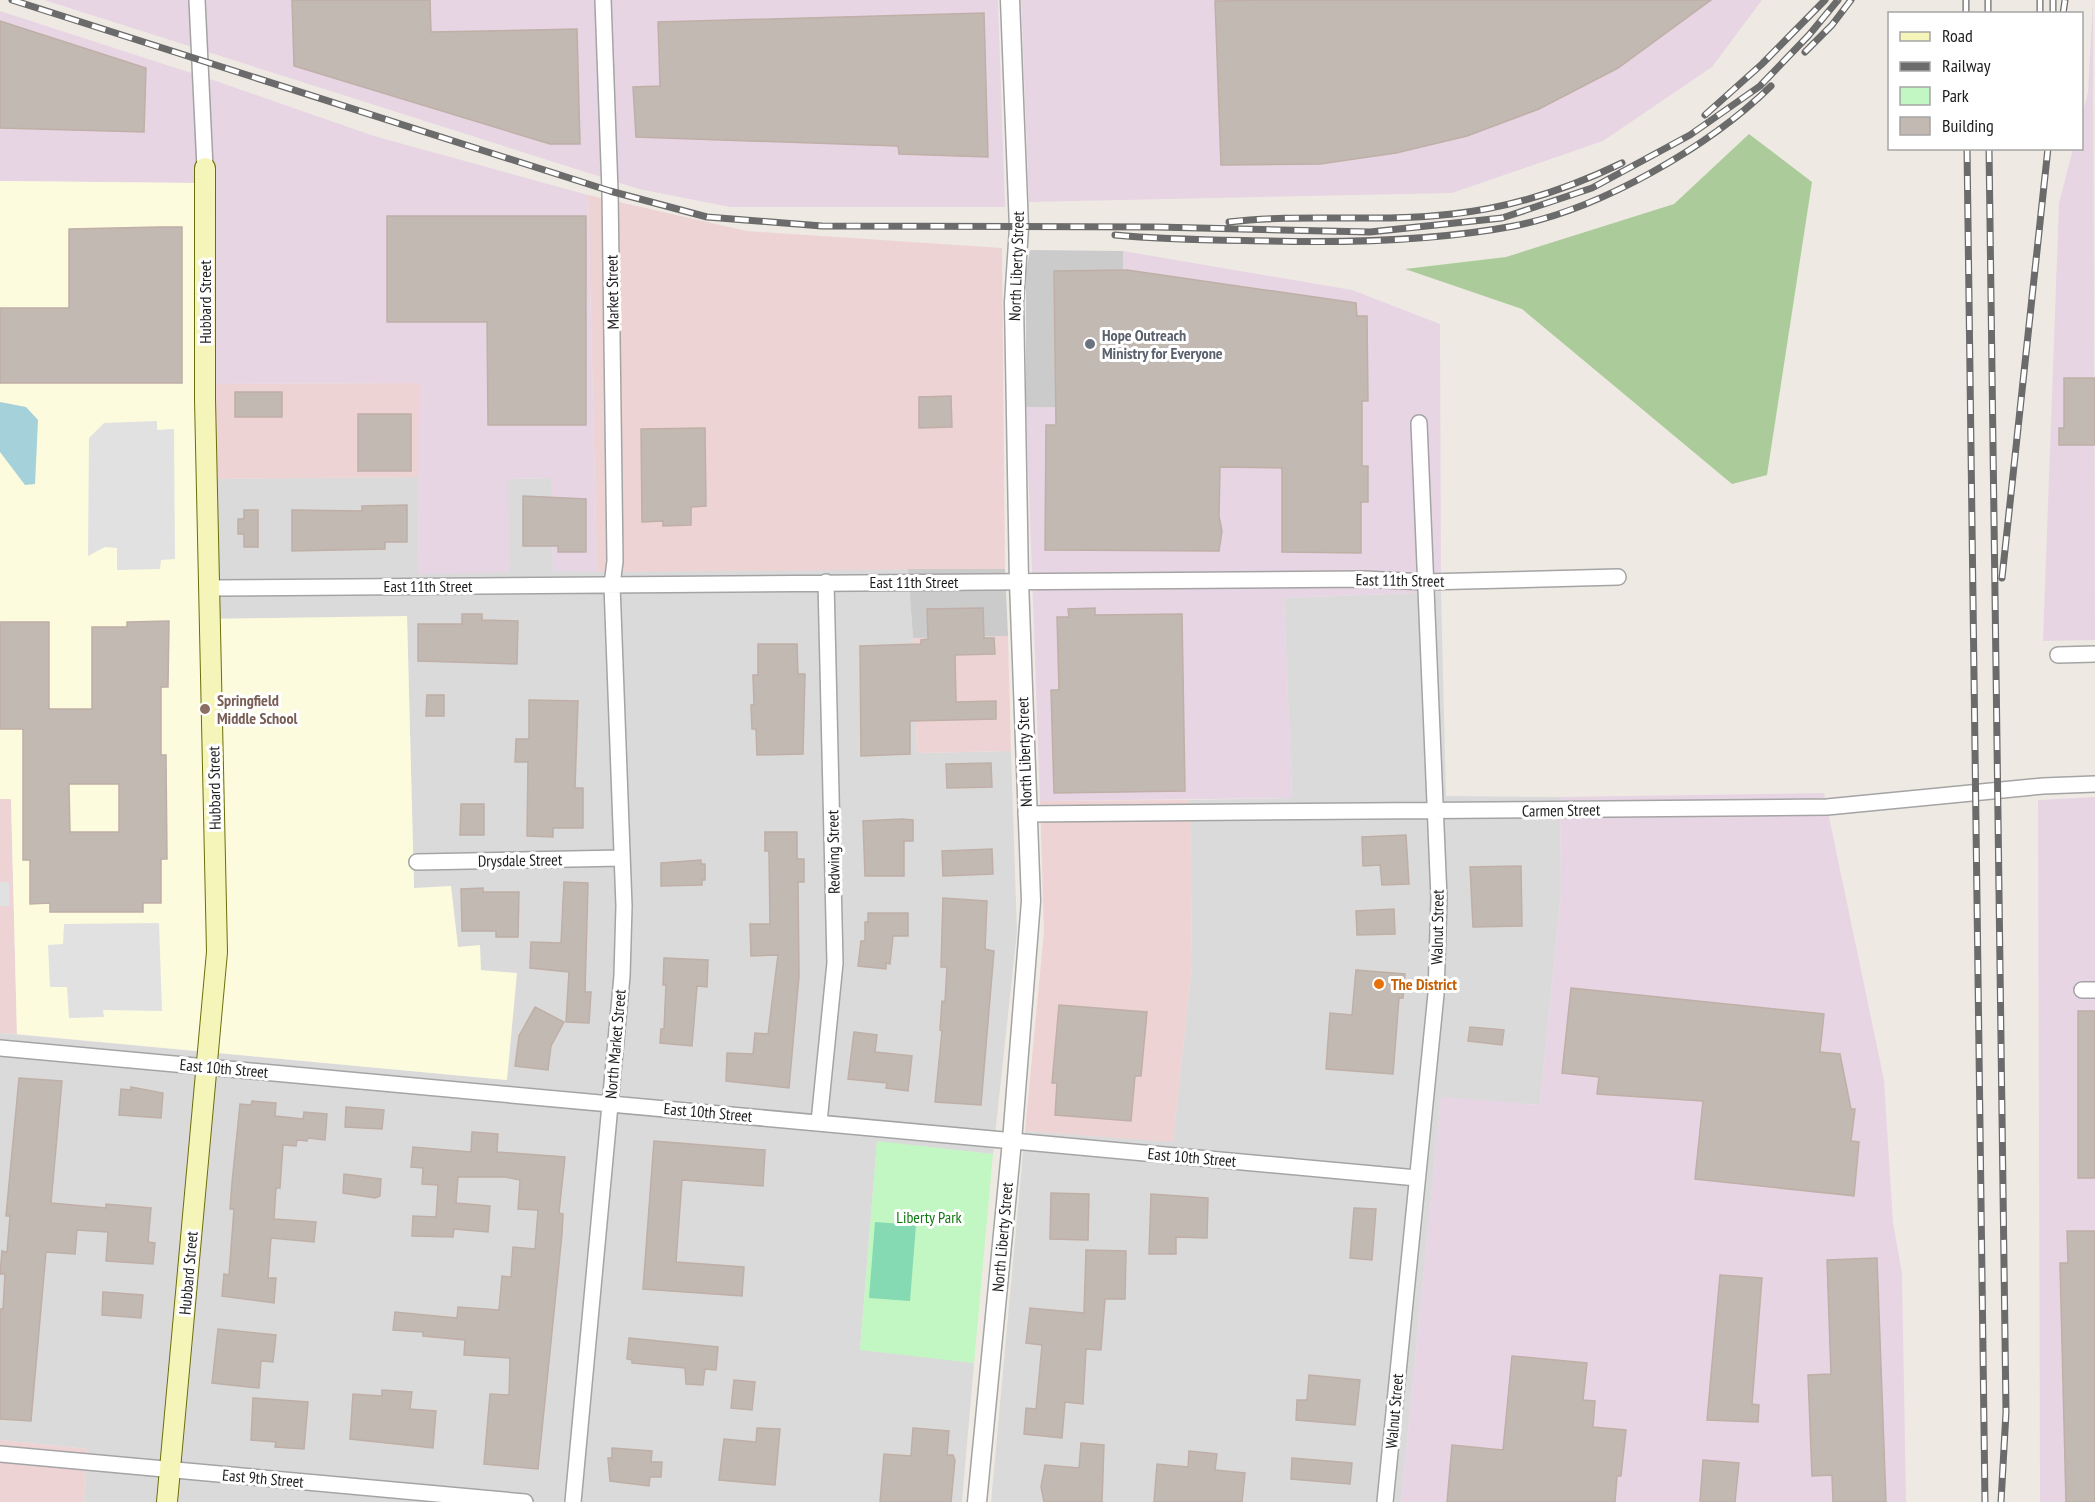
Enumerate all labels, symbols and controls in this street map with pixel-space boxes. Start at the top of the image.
legend [1888,12,2083,150]
text: Road [1942,24,1973,47]
text: Railway [1942,54,1991,77]
text: Park [1942,84,1969,107]
text: Building [1942,114,1994,137]
street label: North Liberty Street [1004,210,1028,321]
street label: Market Street [601,254,623,329]
street label: Hubbard Street [195,260,215,344]
place label: Hope Outreach Ministry for Everyone [1102,325,1223,363]
marker: Hope Outreach Ministry for Everyone [1083,337,1097,351]
street label: East 11th Street [1355,569,1445,591]
street label: East 11th Street [870,572,959,592]
street label: East 11th Street [384,576,473,596]
place label: Springfield Middle School [217,690,298,728]
street label: North Liberty Street [1012,696,1036,807]
marker: Springfield Middle School [198,702,212,716]
street label: Hubbard Street [203,745,225,830]
street label: Carmen Street [1522,799,1601,821]
street label: Redwing Street [822,809,844,894]
street label: Drysdale Street [478,849,563,871]
street label: Walnut Street [1426,889,1448,965]
place label: The District [1391,974,1457,994]
marker: The District [1372,977,1386,991]
street label: North Market Street [600,988,630,1099]
street label: East 10th Street [179,1054,270,1082]
street label: East 10th Street [663,1098,754,1126]
street label: East 10th Street [1147,1143,1238,1171]
street label: North Liberty Street [987,1181,1017,1293]
park label: Liberty Park [896,1207,963,1227]
street label: Hubbard Street [174,1230,202,1316]
street label: Walnut Street [1381,1372,1407,1449]
street label: East 9th Street [221,1464,305,1492]

